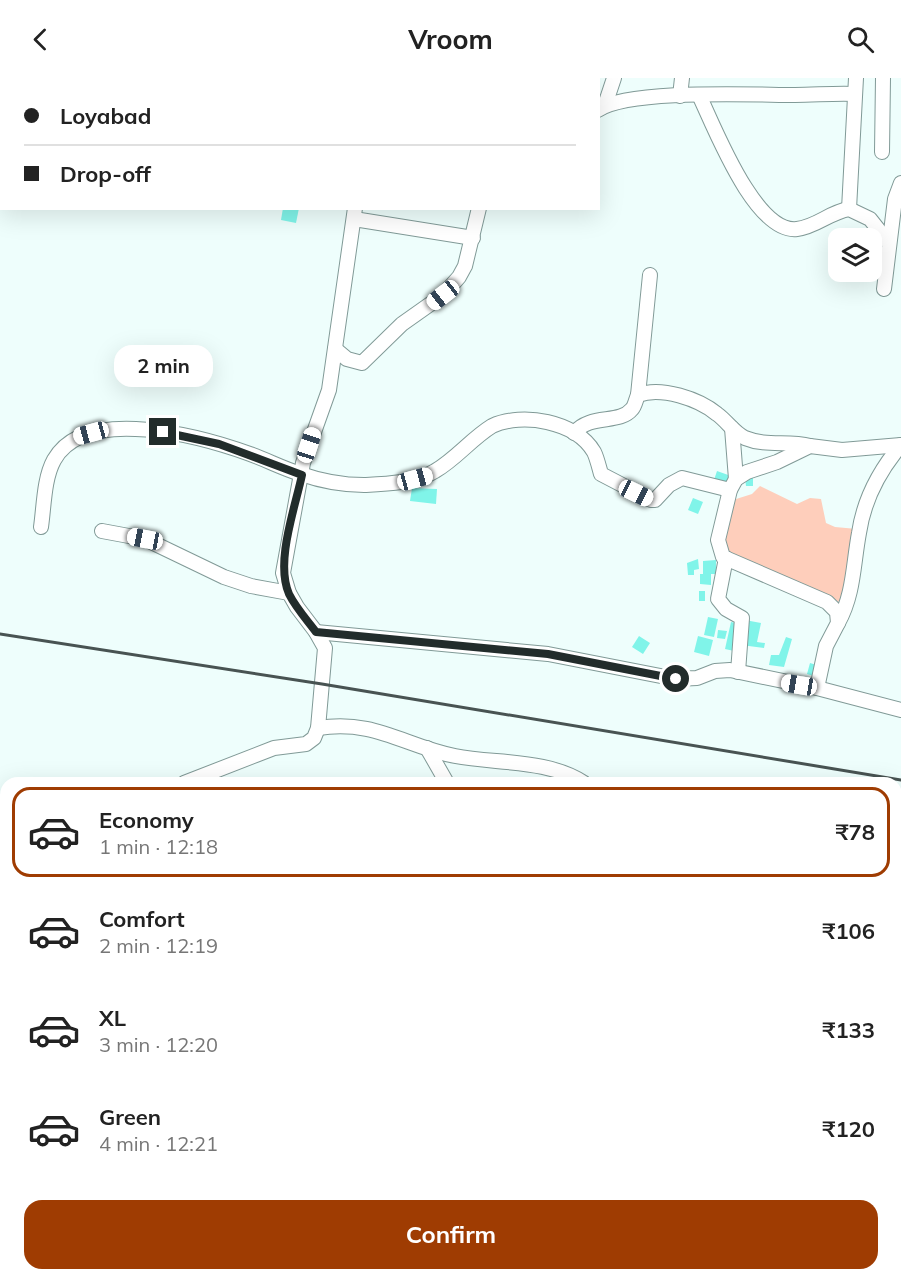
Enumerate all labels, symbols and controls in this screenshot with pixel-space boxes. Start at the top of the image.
text: Vroom [408,22,493,56]
icon: back [24,23,57,56]
icon: search [844,23,877,56]
text: Loyabad [60,102,151,130]
text: Drop-off [60,160,151,188]
map controls [828,228,882,282]
button: layers [828,228,882,282]
car [423,277,463,313]
callout: 2 min [114,345,213,387]
text: 2 min [137,353,190,378]
route end [149,418,176,445]
car [71,420,111,446]
car [295,425,323,465]
car [395,466,435,492]
car [616,477,656,509]
car [126,527,164,551]
route start [662,665,689,692]
car [780,673,818,697]
icon: car [27,805,81,859]
text: Economy [99,806,194,834]
text: ₹78 [835,818,875,846]
text: 1 min · 12:18 [99,834,218,859]
icon: car [27,904,81,958]
text: Comfort [99,905,185,933]
text: ₹106 [822,917,875,945]
text: 2 min · 12:19 [99,933,218,958]
icon: car [27,1003,81,1057]
text: XL [99,1004,126,1032]
text: ₹133 [822,1016,875,1044]
text: 3 min · 12:20 [99,1032,218,1057]
icon: car [27,1102,81,1156]
text: Green [99,1103,161,1131]
text: ₹120 [822,1115,875,1143]
text: 4 min · 12:21 [99,1131,218,1156]
button: Confirm [24,1200,878,1269]

